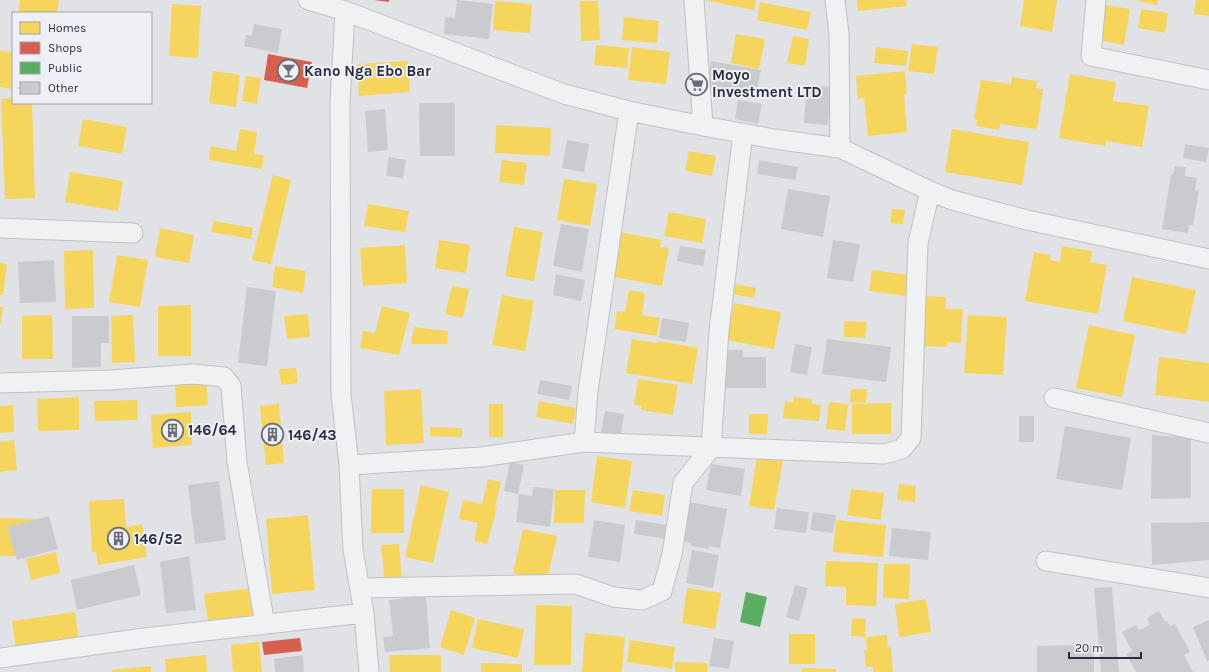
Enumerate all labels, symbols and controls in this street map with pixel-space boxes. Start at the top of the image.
legend [12,12,152,104]
text: Homes [48,21,86,35]
text: Shops [48,41,82,55]
bar icon: Kano Nga Ebo Bar [275,58,301,84]
text: Public [48,61,82,75]
place label: Kano Nga Ebo Bar [304,62,431,80]
place label: Moyo Investment LTD [712,66,822,101]
supermarket icon: Moyo Investment LTD [683,71,709,97]
text: Other [48,81,79,95]
building icon: 146/64 [159,417,185,443]
place label: 146/64 [188,421,237,439]
building icon: 146/43 [259,422,285,448]
place label: 146/43 [288,426,337,444]
building icon: 146/52 [105,526,131,552]
place label: 146/52 [134,530,182,548]
scale bar [1069,634,1141,660]
text: 20 m [1075,641,1103,655]

